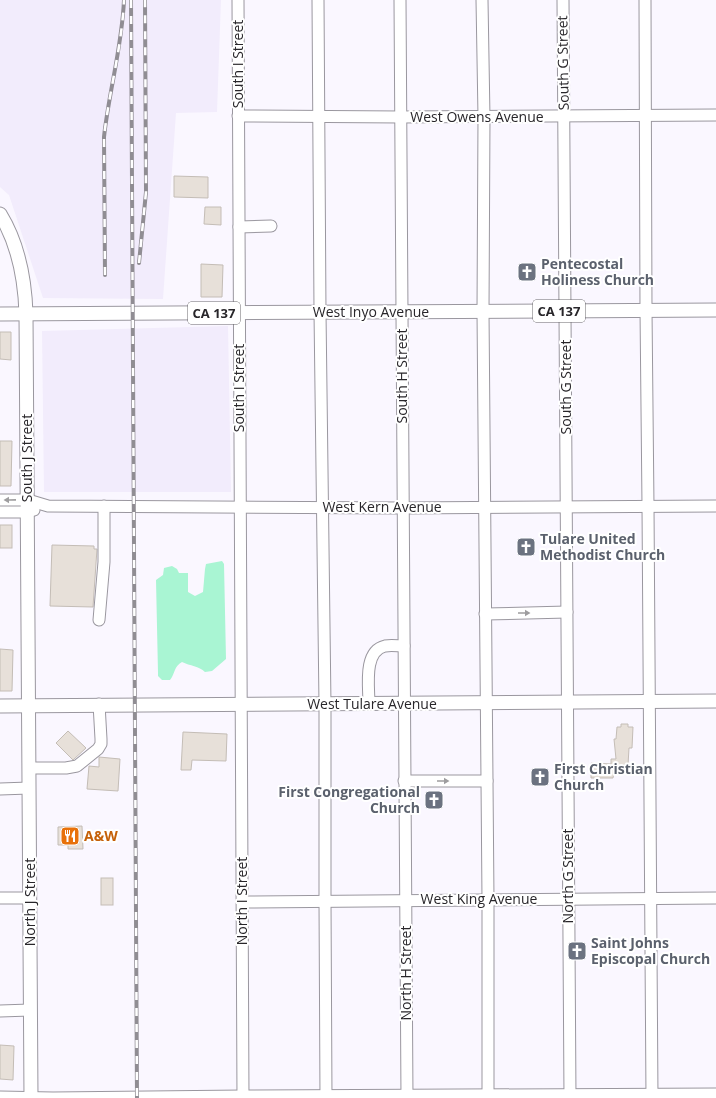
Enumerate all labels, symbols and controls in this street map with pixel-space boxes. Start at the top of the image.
street label: South G Street [552,15,573,111]
street label: South I Street [228,20,247,108]
street label: West Owens Avenue [410,107,544,126]
place label: Pentecostal Holiness Church [541,254,654,289]
church icon: Pentecostal Holiness Church [516,261,538,283]
road number: CA 137 [533,300,585,322]
road number: CA 137 [188,302,240,324]
street label: West Inyo Avenue [313,302,429,321]
street label: South H Street [392,329,411,423]
street label: South G Street [556,340,575,434]
street label: South I Street [229,344,248,432]
street label: South J Street [17,414,36,502]
one-way arrow [3,497,16,503]
street label: West Kern Avenue [322,497,442,516]
place label: Tulare United Methodist Church [540,529,665,564]
church icon: Tulare United Methodist Church [515,536,537,558]
one-way arrow [518,610,531,616]
street label: West Tulare Avenue [307,694,437,713]
place label: First Christian Church [554,759,653,794]
church icon: First Christian Church [529,766,551,788]
one-way arrow [437,778,450,784]
place label: First Congregational Church [278,782,420,817]
church icon: First Congregational Church [423,789,445,811]
restaurant icon: A&W [59,825,81,847]
place label: A&W [84,826,118,845]
street label: North G Street [558,829,577,923]
street label: North I Street [232,857,251,945]
street label: North J Street [20,858,39,946]
street label: West King Avenue [421,889,538,908]
street label: North H Street [396,926,415,1020]
place label: Saint Johns Episcopal Church [591,933,710,968]
church icon: Saint Johns Episcopal Church [566,940,588,962]

